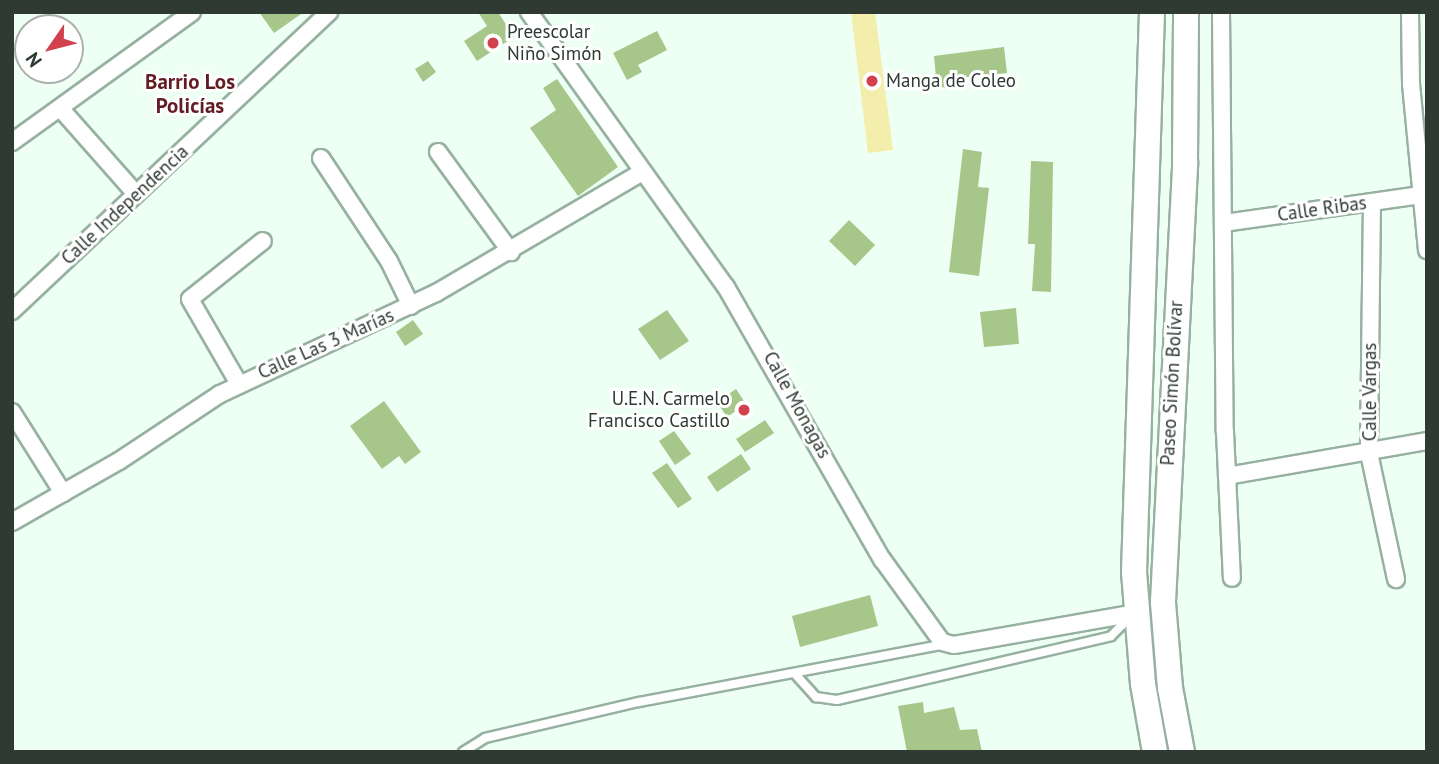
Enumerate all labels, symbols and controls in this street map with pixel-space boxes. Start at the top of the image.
north arrow [14,14,84,84]
place label: Preescolar Niño Simón [507,21,602,65]
marker: Preescolar Niño Simón [485,35,501,51]
text: N [20,48,47,72]
district label: Barrio Los Policías [145,69,235,119]
place label: Manga de Coleo [886,70,1016,92]
marker: Manga de Coleo [864,73,880,89]
street label: Calle Independencia [57,140,193,270]
street label: Calle Ribas [1276,191,1368,227]
street label: Paseo Simón Bolívar [1156,300,1188,466]
street label: Calle Las 3 Marías [254,304,398,384]
street label: Calle Vargas [1359,342,1381,442]
street label: Calle Monagas [758,348,836,462]
place label: U.E.N. Carmelo Francisco Castillo [588,388,730,432]
marker: U.E.N. Carmelo Francisco Castillo [736,402,752,418]

